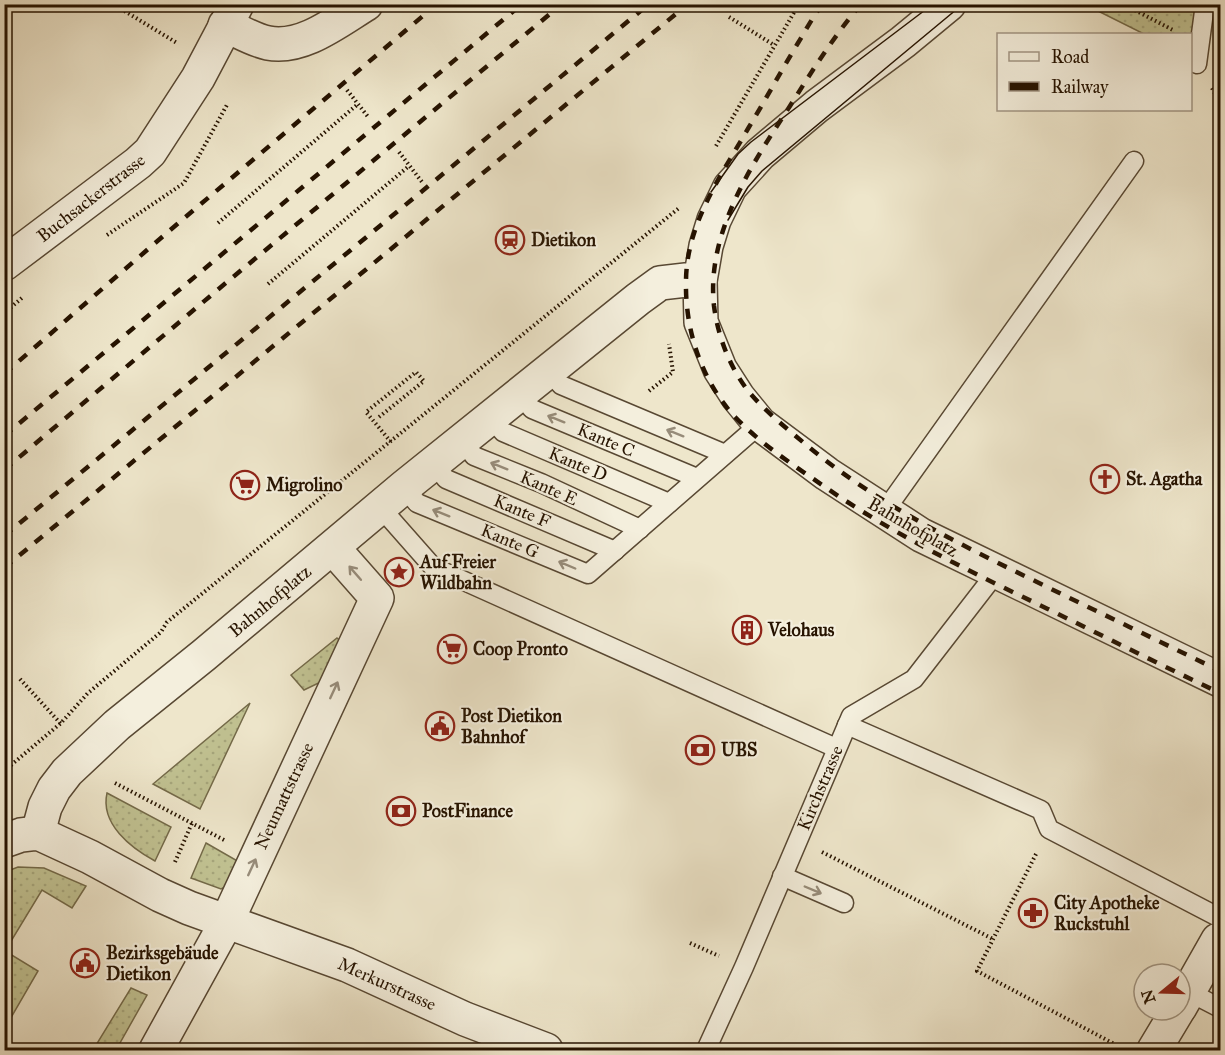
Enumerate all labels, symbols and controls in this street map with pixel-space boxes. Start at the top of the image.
legend [997,33,1192,111]
text: Road [1051,46,1089,68]
text: Railway [1051,76,1109,98]
street label: Buchsackerstrasse [33,149,149,247]
station icon: Dietikon [494,224,526,256]
place label: Dietikon [531,229,596,251]
one-way arrow [548,413,566,424]
street label: Kante C [574,418,638,462]
one-way arrow [666,427,685,438]
street label: Kante D [545,442,611,486]
one-way arrow [490,460,509,471]
church icon: St. Agatha [1089,463,1121,495]
street label: Kante E [517,466,581,510]
place label: St. Agatha [1126,468,1203,491]
supermarket icon: Migrolino [229,469,261,501]
place label: Migrolino [266,474,342,497]
street label: Kante F [490,489,554,533]
street label: Bahnhofplatz [864,492,962,562]
one-way arrow [433,507,451,518]
street label: Kante G [478,519,542,563]
place label: Auf Freier Wildbahn [419,551,497,594]
place icon: Auf Freier Wildbahn [383,556,415,588]
one-way arrow [559,559,577,570]
street label: Bahnhofplatz [224,560,316,642]
one-way arrow [348,566,362,581]
building icon: Velohaus [731,614,763,646]
place label: Velohaus [767,619,835,641]
supermarket icon: Coop Pronto [436,633,468,665]
place label: Coop Pronto [473,638,568,661]
one-way arrow [328,682,340,700]
place label: Post Dietikon Bahnhof [461,705,562,748]
public building icon: Post Dietikon Bahnhof [424,710,456,742]
bank icon: UBS [684,734,716,766]
street label: Neumattstrasse [250,739,318,853]
place label: UBS [721,739,757,761]
street label: Kirchstrasse [792,742,848,834]
bank icon: PostFinance [385,795,417,827]
place label: PostFinance [422,800,513,822]
one-way arrow [246,859,258,877]
one-way arrow [804,884,822,896]
place label: City Apotheke Ruckstuhl [1054,892,1160,935]
pharmacy icon: City Apotheke Ruckstuhl [1017,897,1049,929]
place label: Bezirksgebäude Dietikon [106,942,219,985]
public building icon: Bezirksgebäude Dietikon [69,947,101,979]
street label: Merkurstrasse [335,953,439,1015]
north arrow [1132,962,1192,1022]
text: N [1137,987,1159,1006]

